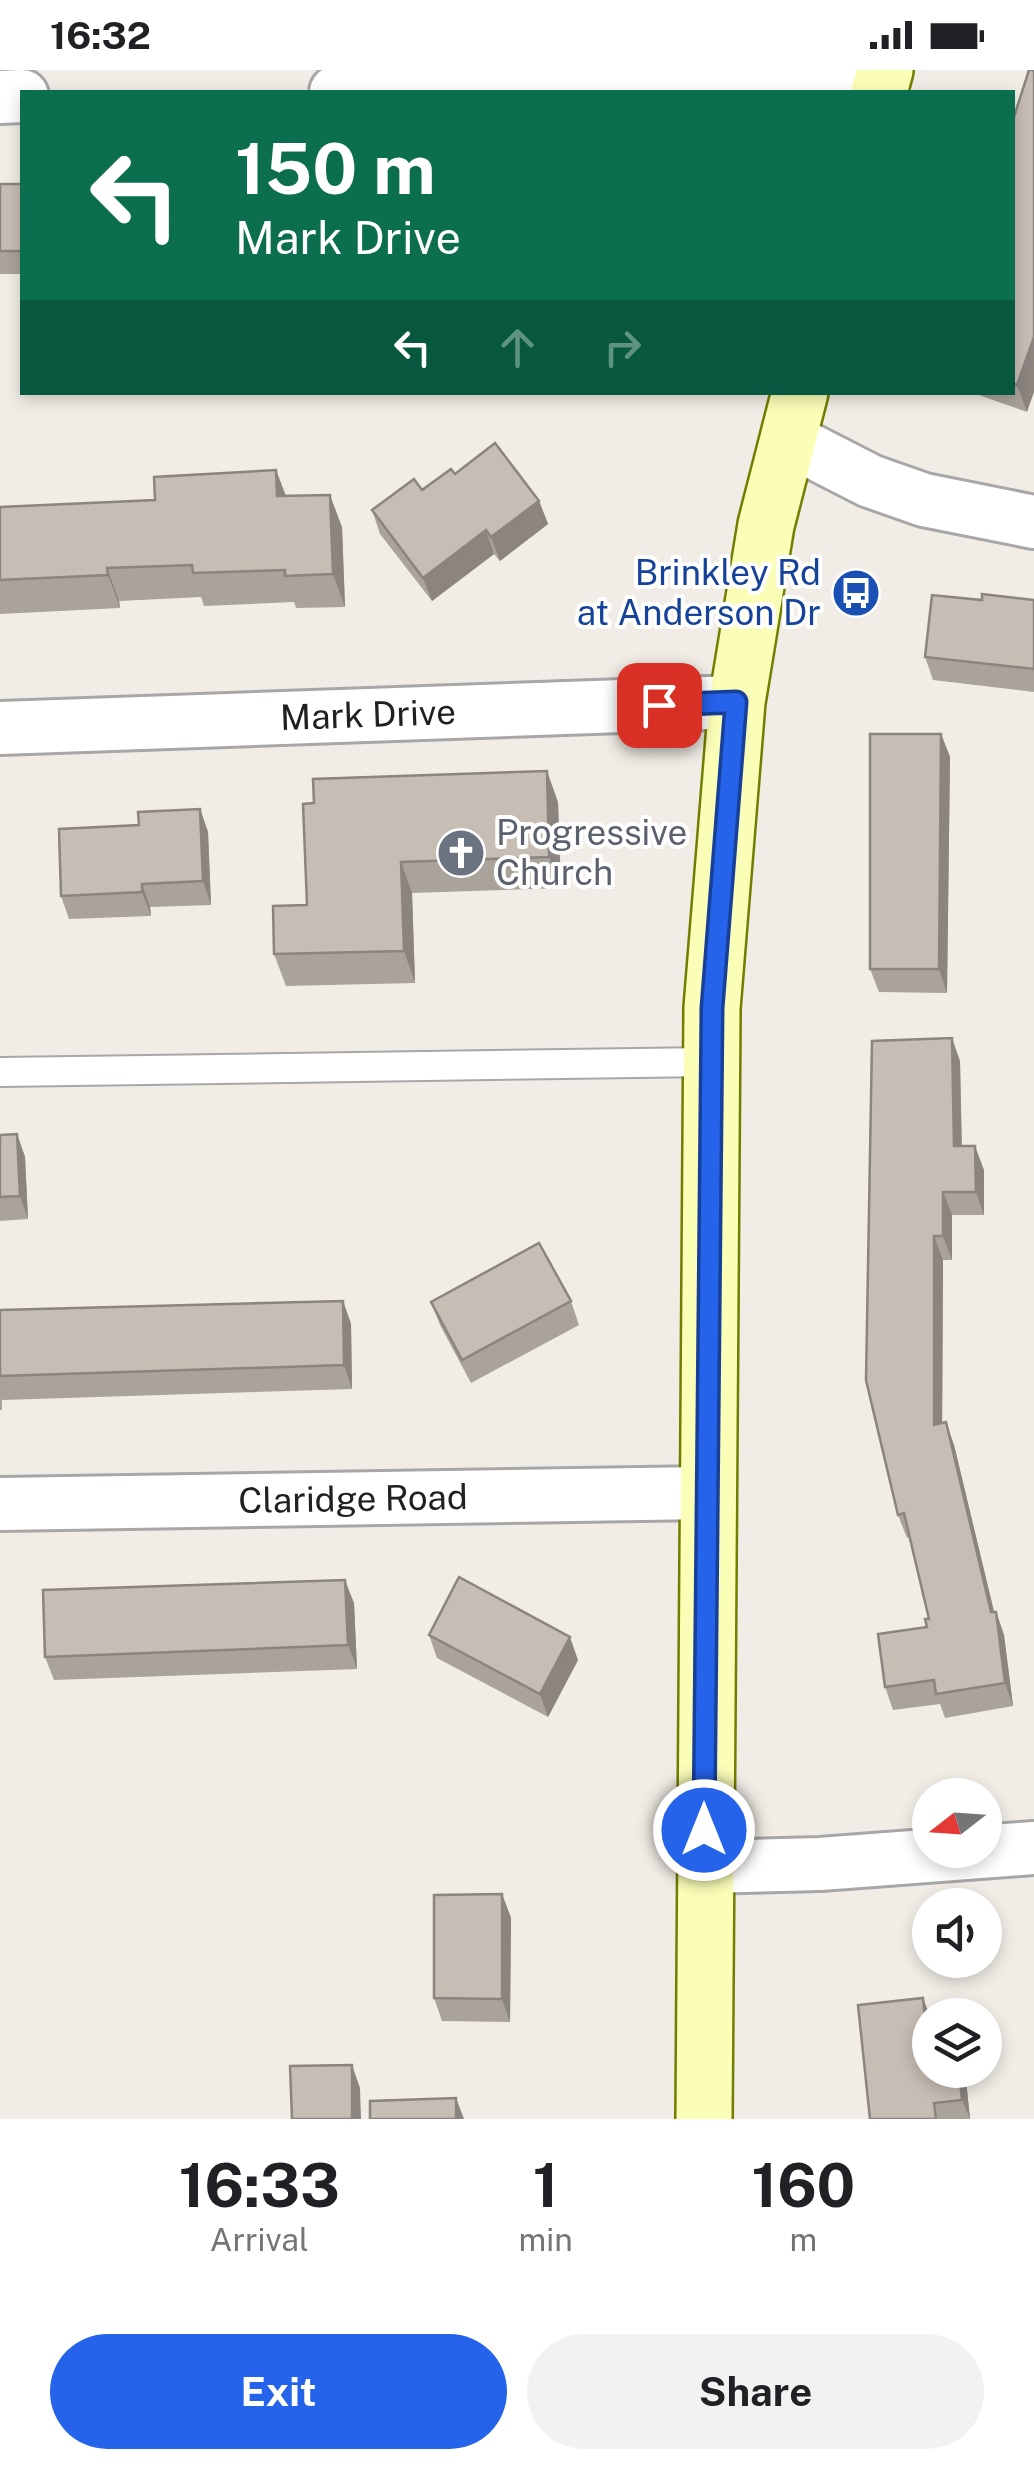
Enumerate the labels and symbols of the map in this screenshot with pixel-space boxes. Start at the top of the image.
place label: Brinkley Rd at Anderson Dr [577,552,821,633]
bus stop icon: Brinkley Rd at Anderson Dr [830,567,882,619]
pin [617,663,702,748]
street label: Mark Drive [279,691,457,738]
place label: Progressive Church [496,812,687,893]
church icon: Progressive Church [435,827,487,879]
street label: Claridge Road [238,1476,468,1521]
position arrow [652,1778,756,1882]
north arrow [912,1778,1002,1868]

